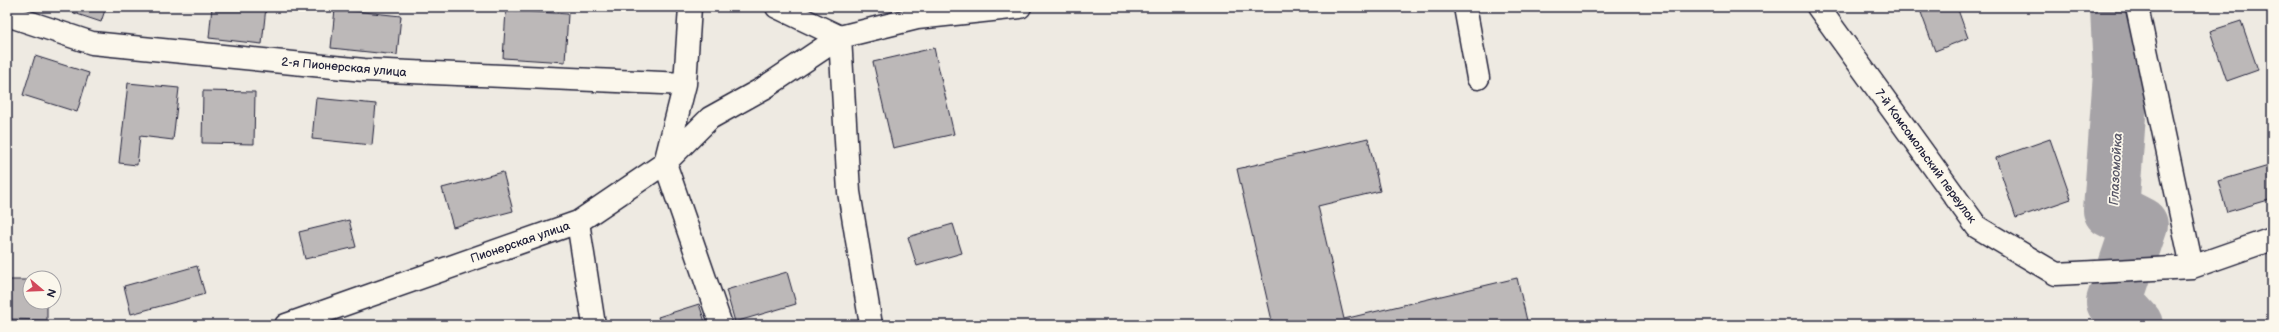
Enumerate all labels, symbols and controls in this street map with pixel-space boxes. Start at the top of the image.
street label: 2-я Пионерская улица [281,55,407,80]
street label: 7-й Комсомольский переулок [1872,86,1980,227]
water label: Глазомойка [2106,132,2126,206]
street label: Пионерская улица [468,218,572,267]
north arrow [22,270,62,310]
text: N [43,287,58,299]

